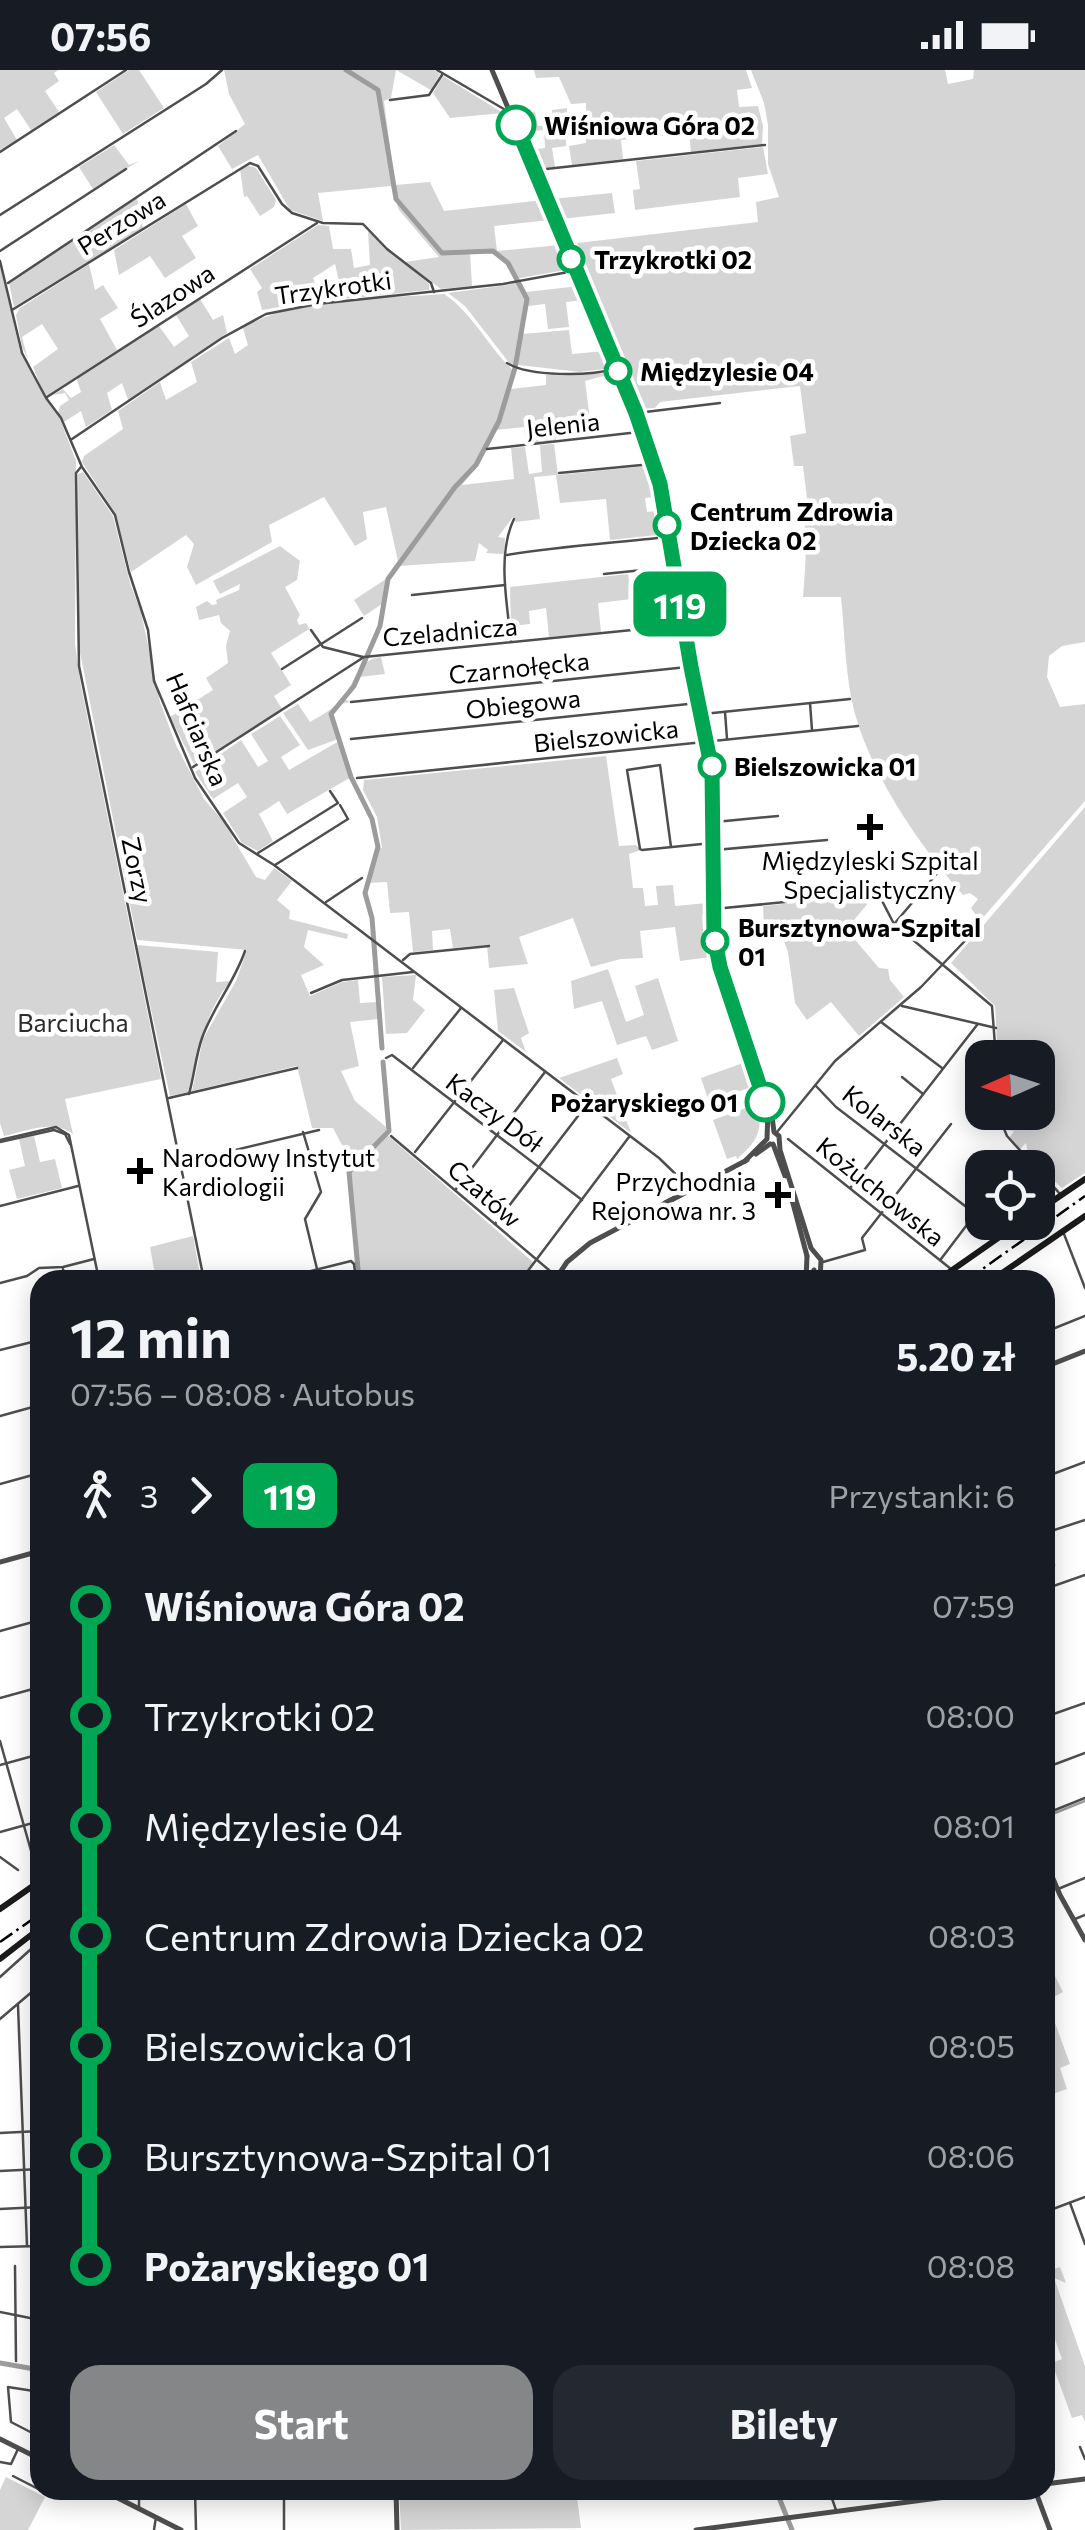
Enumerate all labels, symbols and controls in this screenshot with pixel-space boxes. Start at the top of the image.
text: 07:56 [50,12,151,59]
marker: Wiśniowa Góra 02 [497,106,535,144]
place label: Wiśniowa Góra 02 [544,110,755,140]
street label: Perzowa [71,183,171,261]
place label: Trzykrotki 02 [594,244,752,274]
marker: Trzykrotki 02 [558,246,584,272]
street label: Ślazowa [124,257,220,333]
street label: Trzykrotki [273,264,393,310]
place label: Międzylesie 04 [640,356,814,386]
marker: Międzylesie 04 [605,358,631,384]
street label: Jelenia [525,405,601,443]
place label: Centrum Zdrowia Dziecka 02 [690,496,894,555]
marker: Centrum Zdrowia Dziecka 02 [654,512,680,538]
line badge: 119 [622,572,738,636]
text: 119 [653,583,707,626]
street label: Czeladnicza [381,610,519,652]
street label: Czarnołęcka [447,645,591,689]
street label: Hafciarska [161,668,235,790]
street label: Obiegowa [464,682,582,724]
street label: Bielszowicka [532,712,680,758]
place label: Bielszowicka 01 [734,751,916,781]
marker: Bielszowicka 01 [699,753,725,779]
marker: Międzyleski Szpital Specjalistyczny [857,814,883,840]
street label: Zorzy [116,834,160,906]
place label: Międzyleski Szpital Specjalistyczny [761,845,979,904]
place label: Bursztynowa-Szpital 01 [738,912,981,971]
marker: Bursztynowa-Szpital 01 [702,928,728,954]
park label: Barciucha [17,1007,129,1037]
north arrow [965,1040,1055,1130]
map controls [965,1040,1055,1240]
street label: Kaczy Dół [441,1066,550,1158]
street label: Kolarska [837,1078,933,1162]
marker: Pożaryskiego 01 [746,1083,784,1121]
place label: Pożaryskiego 01 [550,1087,738,1117]
street label: Kożuchowska [811,1130,951,1252]
place label: Narodowy Instytut Kardiologii [162,1142,375,1201]
button: locate [965,1150,1055,1240]
street label: Czatów [442,1153,528,1233]
marker: Narodowy Instytut Kardiologii [127,1158,153,1184]
place label: Przychodnia Rejonowa nr. 3 [591,1166,756,1225]
marker: Przychodnia Rejonowa nr. 3 [765,1182,791,1208]
text: 12 min [70,1302,232,1369]
text: 5.20 zł [896,1332,1015,1379]
text: 07:56 – 08:08 · Autobus [70,1373,415,1413]
icon: walk [70,1468,125,1523]
icon: forward [173,1468,228,1523]
text: 119 [263,1474,317,1517]
text: 3 [140,1475,158,1515]
text: Przystanki: 6 [829,1475,1015,1515]
text: Wiśniowa Góra 02 [144,1582,465,1629]
text: 07:59 [932,1585,1015,1625]
text: Trzykrotki 02 [144,1692,375,1739]
text: 08:00 [925,1695,1015,1735]
text: Międzylesie 04 [144,1802,402,1849]
text: 08:01 [933,1805,1015,1845]
text: Centrum Zdrowia Dziecka 02 [144,1912,645,1959]
text: 08:03 [928,1915,1015,1955]
text: Bielszowicka 01 [144,2022,414,2069]
text: 08:05 [928,2025,1015,2065]
text: Bursztynowa-Szpital 01 [144,2132,552,2179]
text: 08:06 [927,2135,1015,2175]
text: Pożaryskiego 01 [144,2242,429,2289]
text: 08:08 [927,2245,1015,2285]
button: Start [70,2365,533,2480]
button: Bilety [553,2365,1015,2480]

